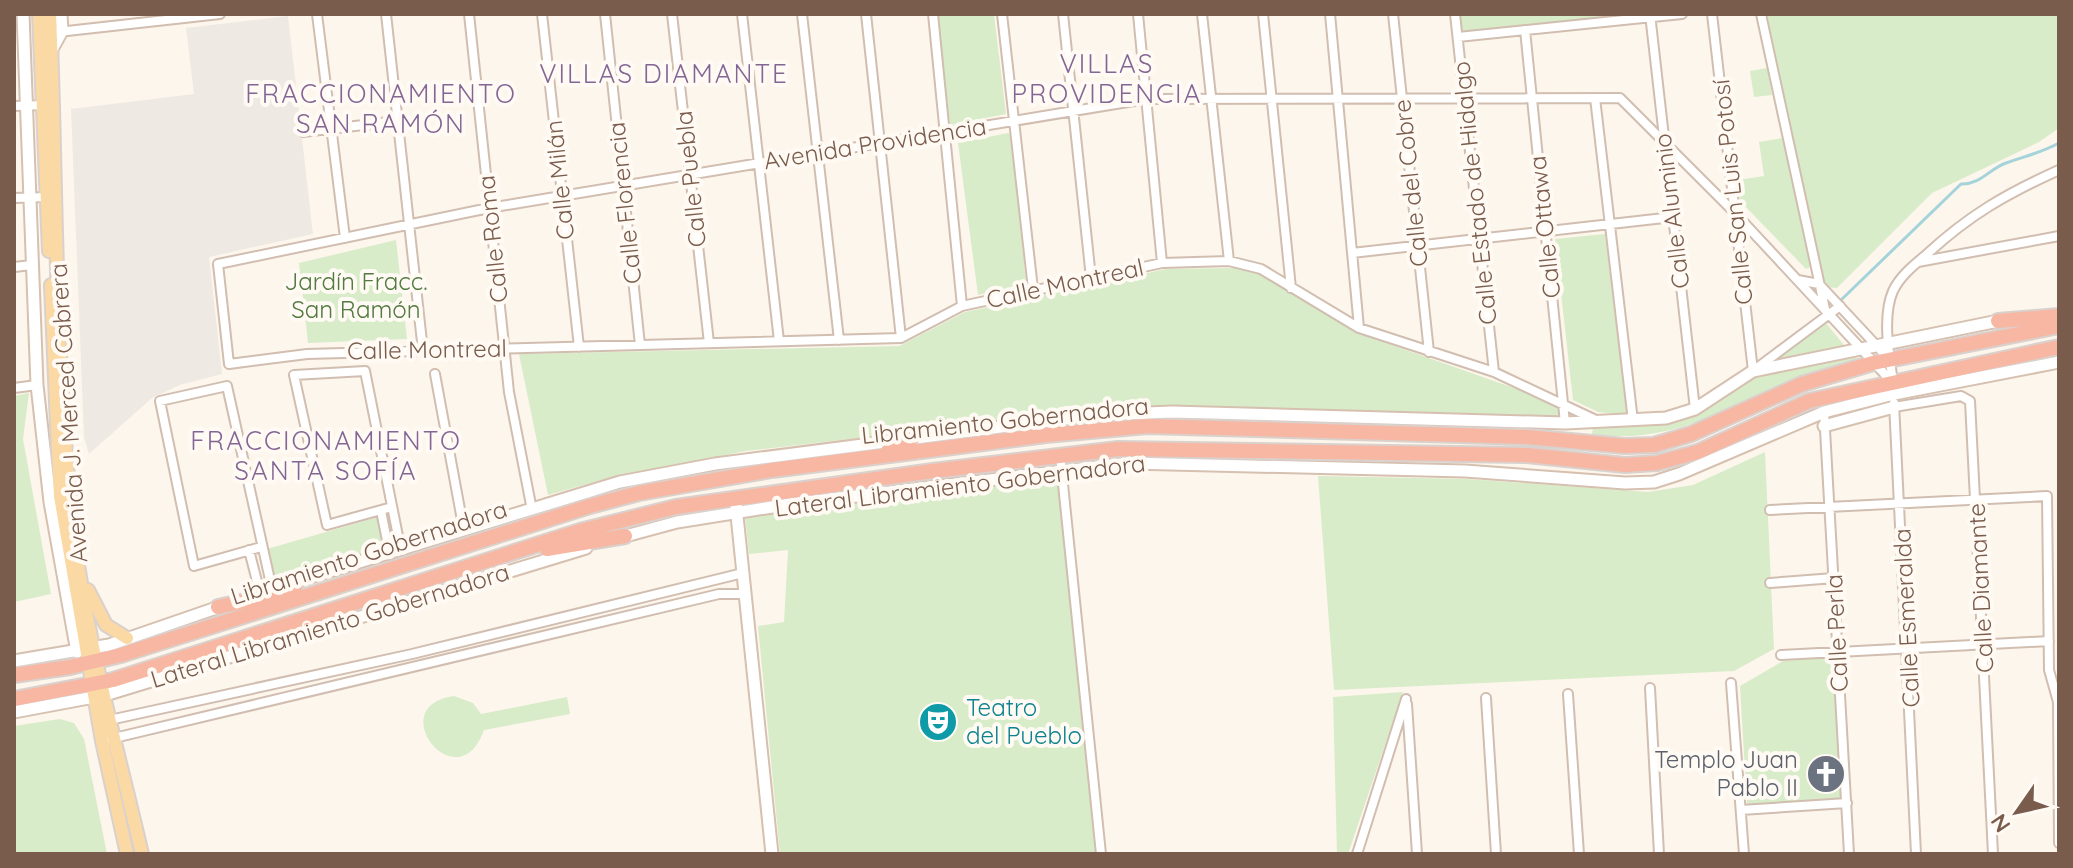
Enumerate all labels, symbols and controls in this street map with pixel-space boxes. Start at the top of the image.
district label: VILLAS PROVIDENCIA [1012,47,1202,110]
district label: VILLAS DIAMANTE [539,57,789,90]
street label: Calle Estado de Hidalgo [1445,60,1503,326]
district label: FRACCIONAMIENTO SAN RAMÓN [245,77,517,140]
street label: Calle San Luis Potosí [1705,77,1759,306]
street label: Calle del Cobre [1386,98,1434,268]
street label: Calle Puebla [668,109,712,249]
street label: Avenida Providencia [761,111,988,175]
street label: Calle Milán [538,119,580,241]
street label: Calle Florencia [601,121,647,286]
street label: Calle Aluminio [1647,132,1695,290]
street label: Calle Ottawa [1522,154,1566,300]
street label: Calle Roma [470,174,514,304]
street label: Calle Montreal [983,252,1146,314]
street label: Avenida J. Merced Cabrera [43,262,93,564]
park label: Jardín Fracc. San Ramón [284,266,428,324]
street label: Calle Montreal [347,333,507,365]
street label: Libramiento Gobernadora [860,390,1150,450]
district label: FRACCIONAMIENTO SANTA SOFÍA [190,424,462,487]
street label: Lateral Libramiento Gobernadora [773,447,1147,523]
street label: Libramiento Gobernadora [227,493,511,611]
street label: Calle Diamante [1961,502,1999,674]
street label: Calle Esmeralda [1886,528,1926,708]
street label: Lateral Libramiento Gobernadora [147,556,513,694]
street label: Calle Perla [1818,573,1854,693]
place label: Teatro del Pueblo [966,692,1082,750]
theatre icon: Teatro del Pueblo [917,701,959,743]
place label: Templo Juan Pablo II [1654,744,1798,802]
church icon: Templo Juan Pablo II [1805,753,1847,795]
north arrow [1977,772,2057,852]
text: N [1984,809,2017,838]

